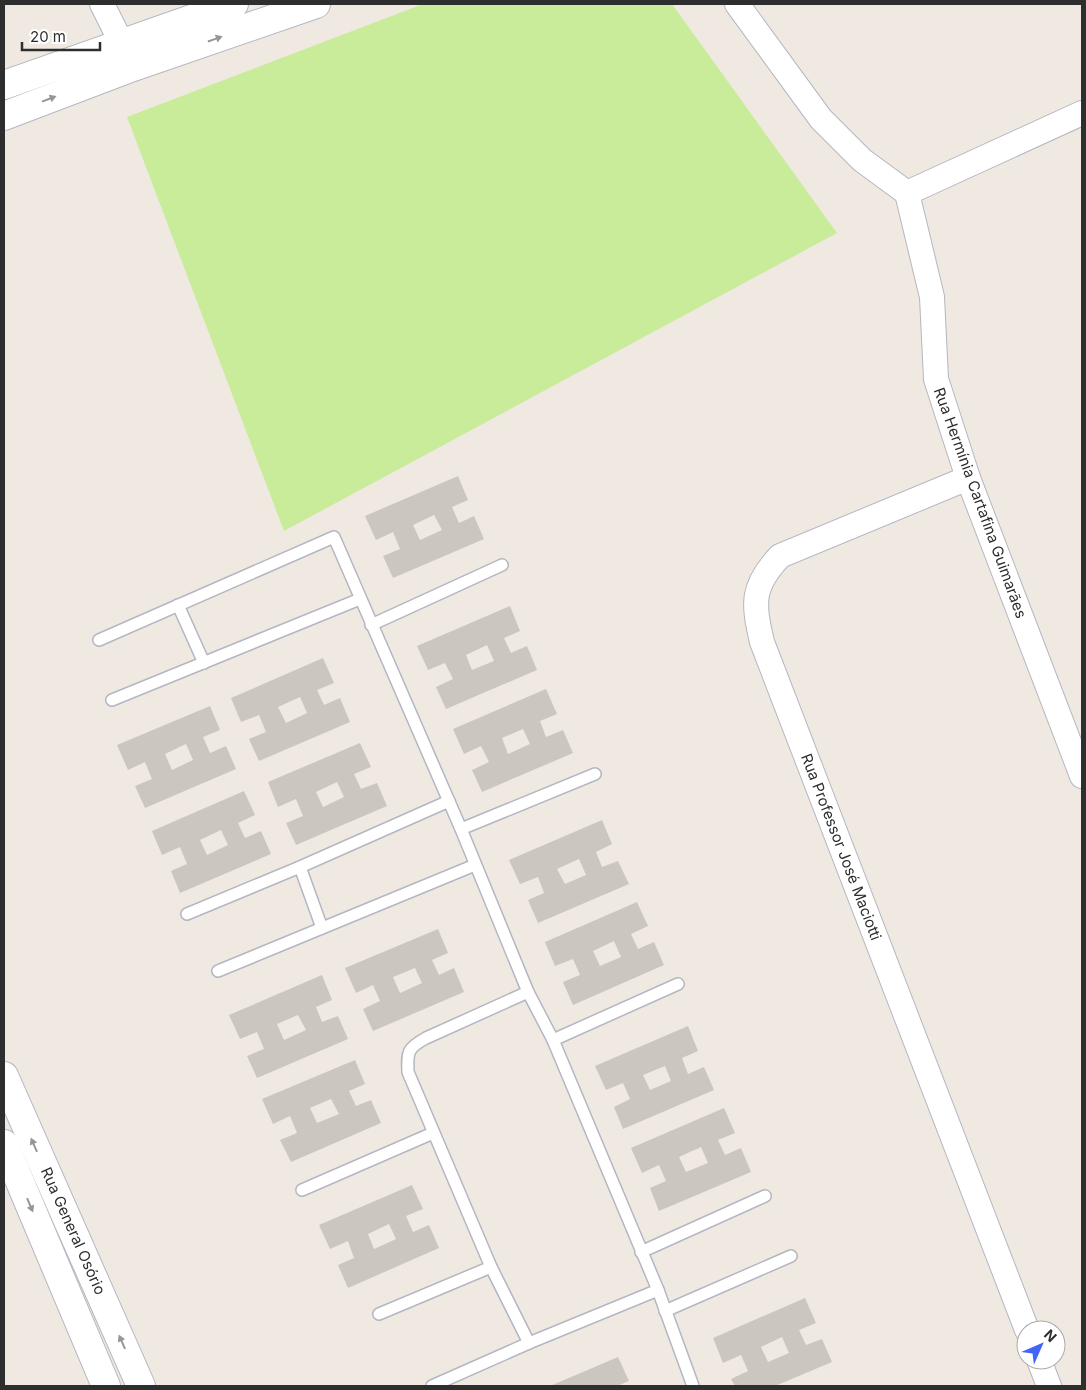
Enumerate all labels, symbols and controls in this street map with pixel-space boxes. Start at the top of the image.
scale bar [22,20,100,52]
text: 20 m [30,27,66,46]
one-way arrow [208,35,223,43]
one-way arrow [42,95,57,102]
street label: Rua Hermínia Cartafina Guimarães [930,385,1031,621]
street label: Rua Professor José Maciotti [797,751,886,943]
one-way arrow [30,1138,38,1152]
street label: Rua General Osório [37,1164,110,1297]
one-way arrow [26,1198,34,1212]
north arrow [1016,1320,1066,1370]
text: N [1041,1326,1060,1345]
one-way arrow [117,1335,125,1349]

